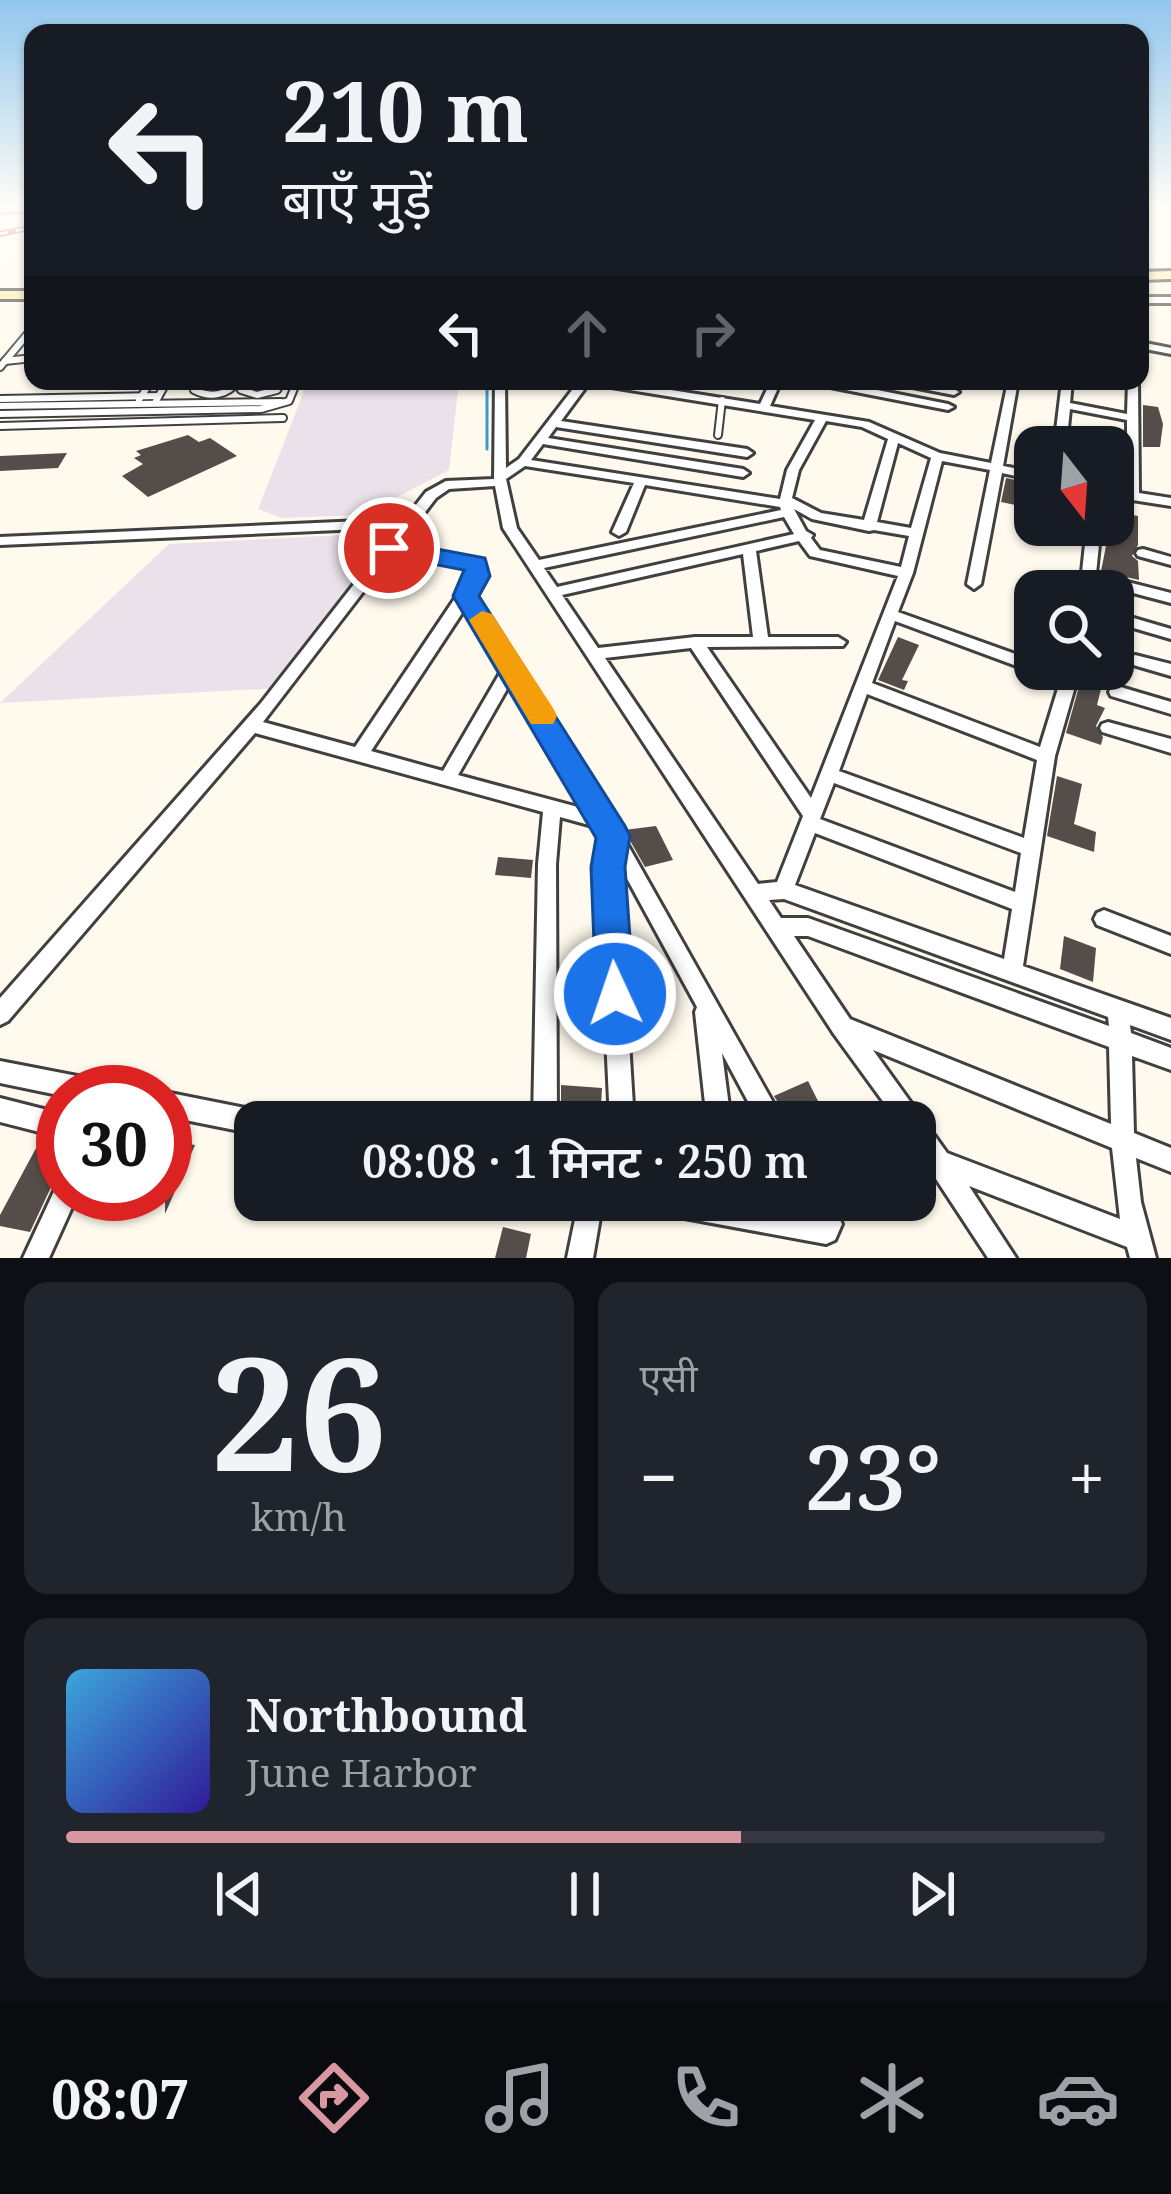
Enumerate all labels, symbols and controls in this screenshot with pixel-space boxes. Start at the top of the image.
text: 210 m [282,52,529,167]
icon: left [84,72,240,228]
text: बाएँ मुड़ें [282,161,432,235]
icon: left [428,300,494,366]
icon: ahead [554,300,620,366]
icon: right [680,300,746,366]
north arrow [1014,426,1134,546]
map controls [1014,426,1134,690]
pin [338,497,440,599]
icon: arrive [356,515,422,581]
button: search [1014,570,1134,690]
position arrow [552,931,678,1057]
speed limit sign: 30 [36,1065,192,1221]
text: 08:08 · 1 मिनट · 250 m [362,1130,808,1191]
text: 26 [211,1304,387,1517]
text: एसी [640,1350,698,1403]
text: 23° [804,1414,942,1536]
text: − [640,1431,678,1521]
text: + [1068,1431,1105,1521]
text: km/h [251,1489,347,1542]
text: Northbound [246,1684,527,1745]
text: June Harbor [246,1745,477,1798]
icon: previous [206,1861,272,1927]
icon: pause [552,1861,618,1927]
icon: next [899,1861,965,1927]
icon: directions [292,2056,376,2140]
icon: music [478,2056,562,2140]
icon: phone [664,2056,748,2140]
icon: climate [850,2056,934,2140]
icon: car [1036,2056,1120,2140]
text: 08:07 [51,2061,190,2135]

